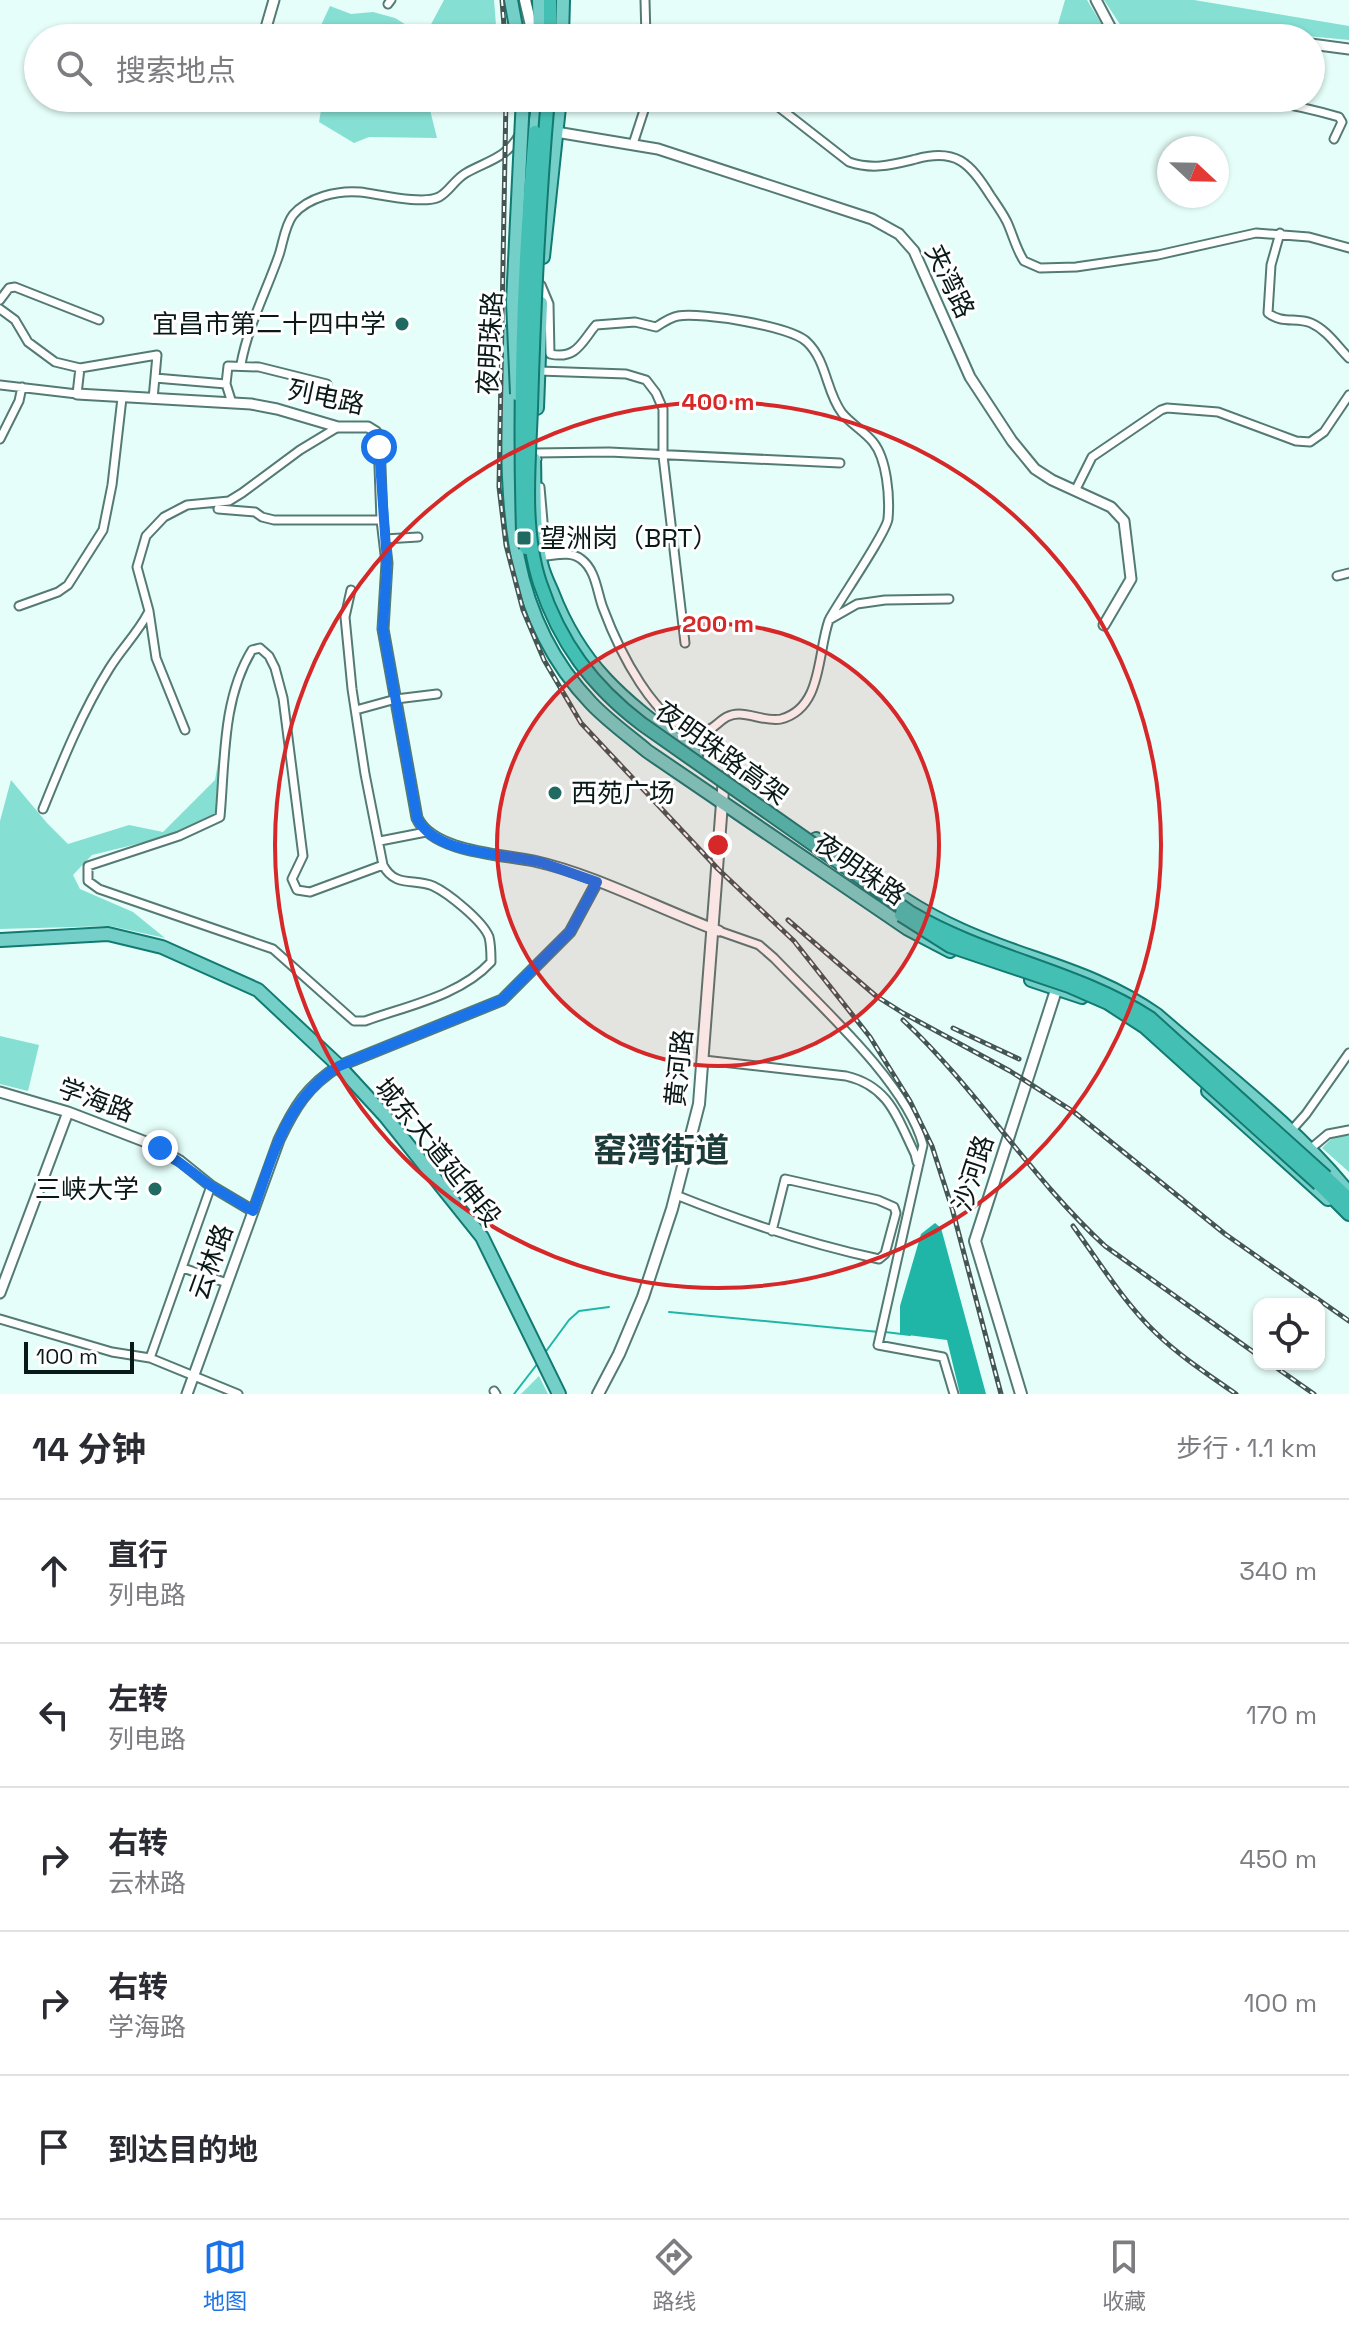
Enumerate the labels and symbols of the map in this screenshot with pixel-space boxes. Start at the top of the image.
north arrow [1157,136,1229,208]
street label: 夹湾路 [918,238,982,324]
street label: 夜明珠路 [470,290,510,396]
place label: 宜昌市第二十四中学 [152,307,386,341]
marker: 宜昌市第二十四中学 [393,315,411,333]
street label: 列电路 [284,372,368,422]
text: 400 m [682,386,754,417]
route start [361,429,397,465]
place label: 望洲岗（BRT） [540,521,719,555]
marker: 望洲岗（BRT） [515,529,533,547]
text: 200 m [682,608,754,639]
street label: 夜明珠路高架 [649,693,795,813]
place label: 西苑广场 [571,776,675,810]
marker: 西苑广场 [546,784,564,802]
street label: 夜明珠路 [808,825,912,913]
centre of rings [704,831,732,859]
street label: 黄河路 [658,1027,700,1109]
street label: 学海路 [54,1071,138,1129]
street label: 城东大道延伸段 [368,1071,508,1233]
district label: 窑湾街道 [593,1129,729,1172]
route end [142,1130,178,1166]
street label: 沙河路 [945,1131,1001,1215]
place label: 三峡大学 [35,1172,139,1206]
marker: 三峡大学 [146,1180,164,1198]
street label: 云林路 [182,1220,240,1304]
scale bar [24,1338,134,1374]

